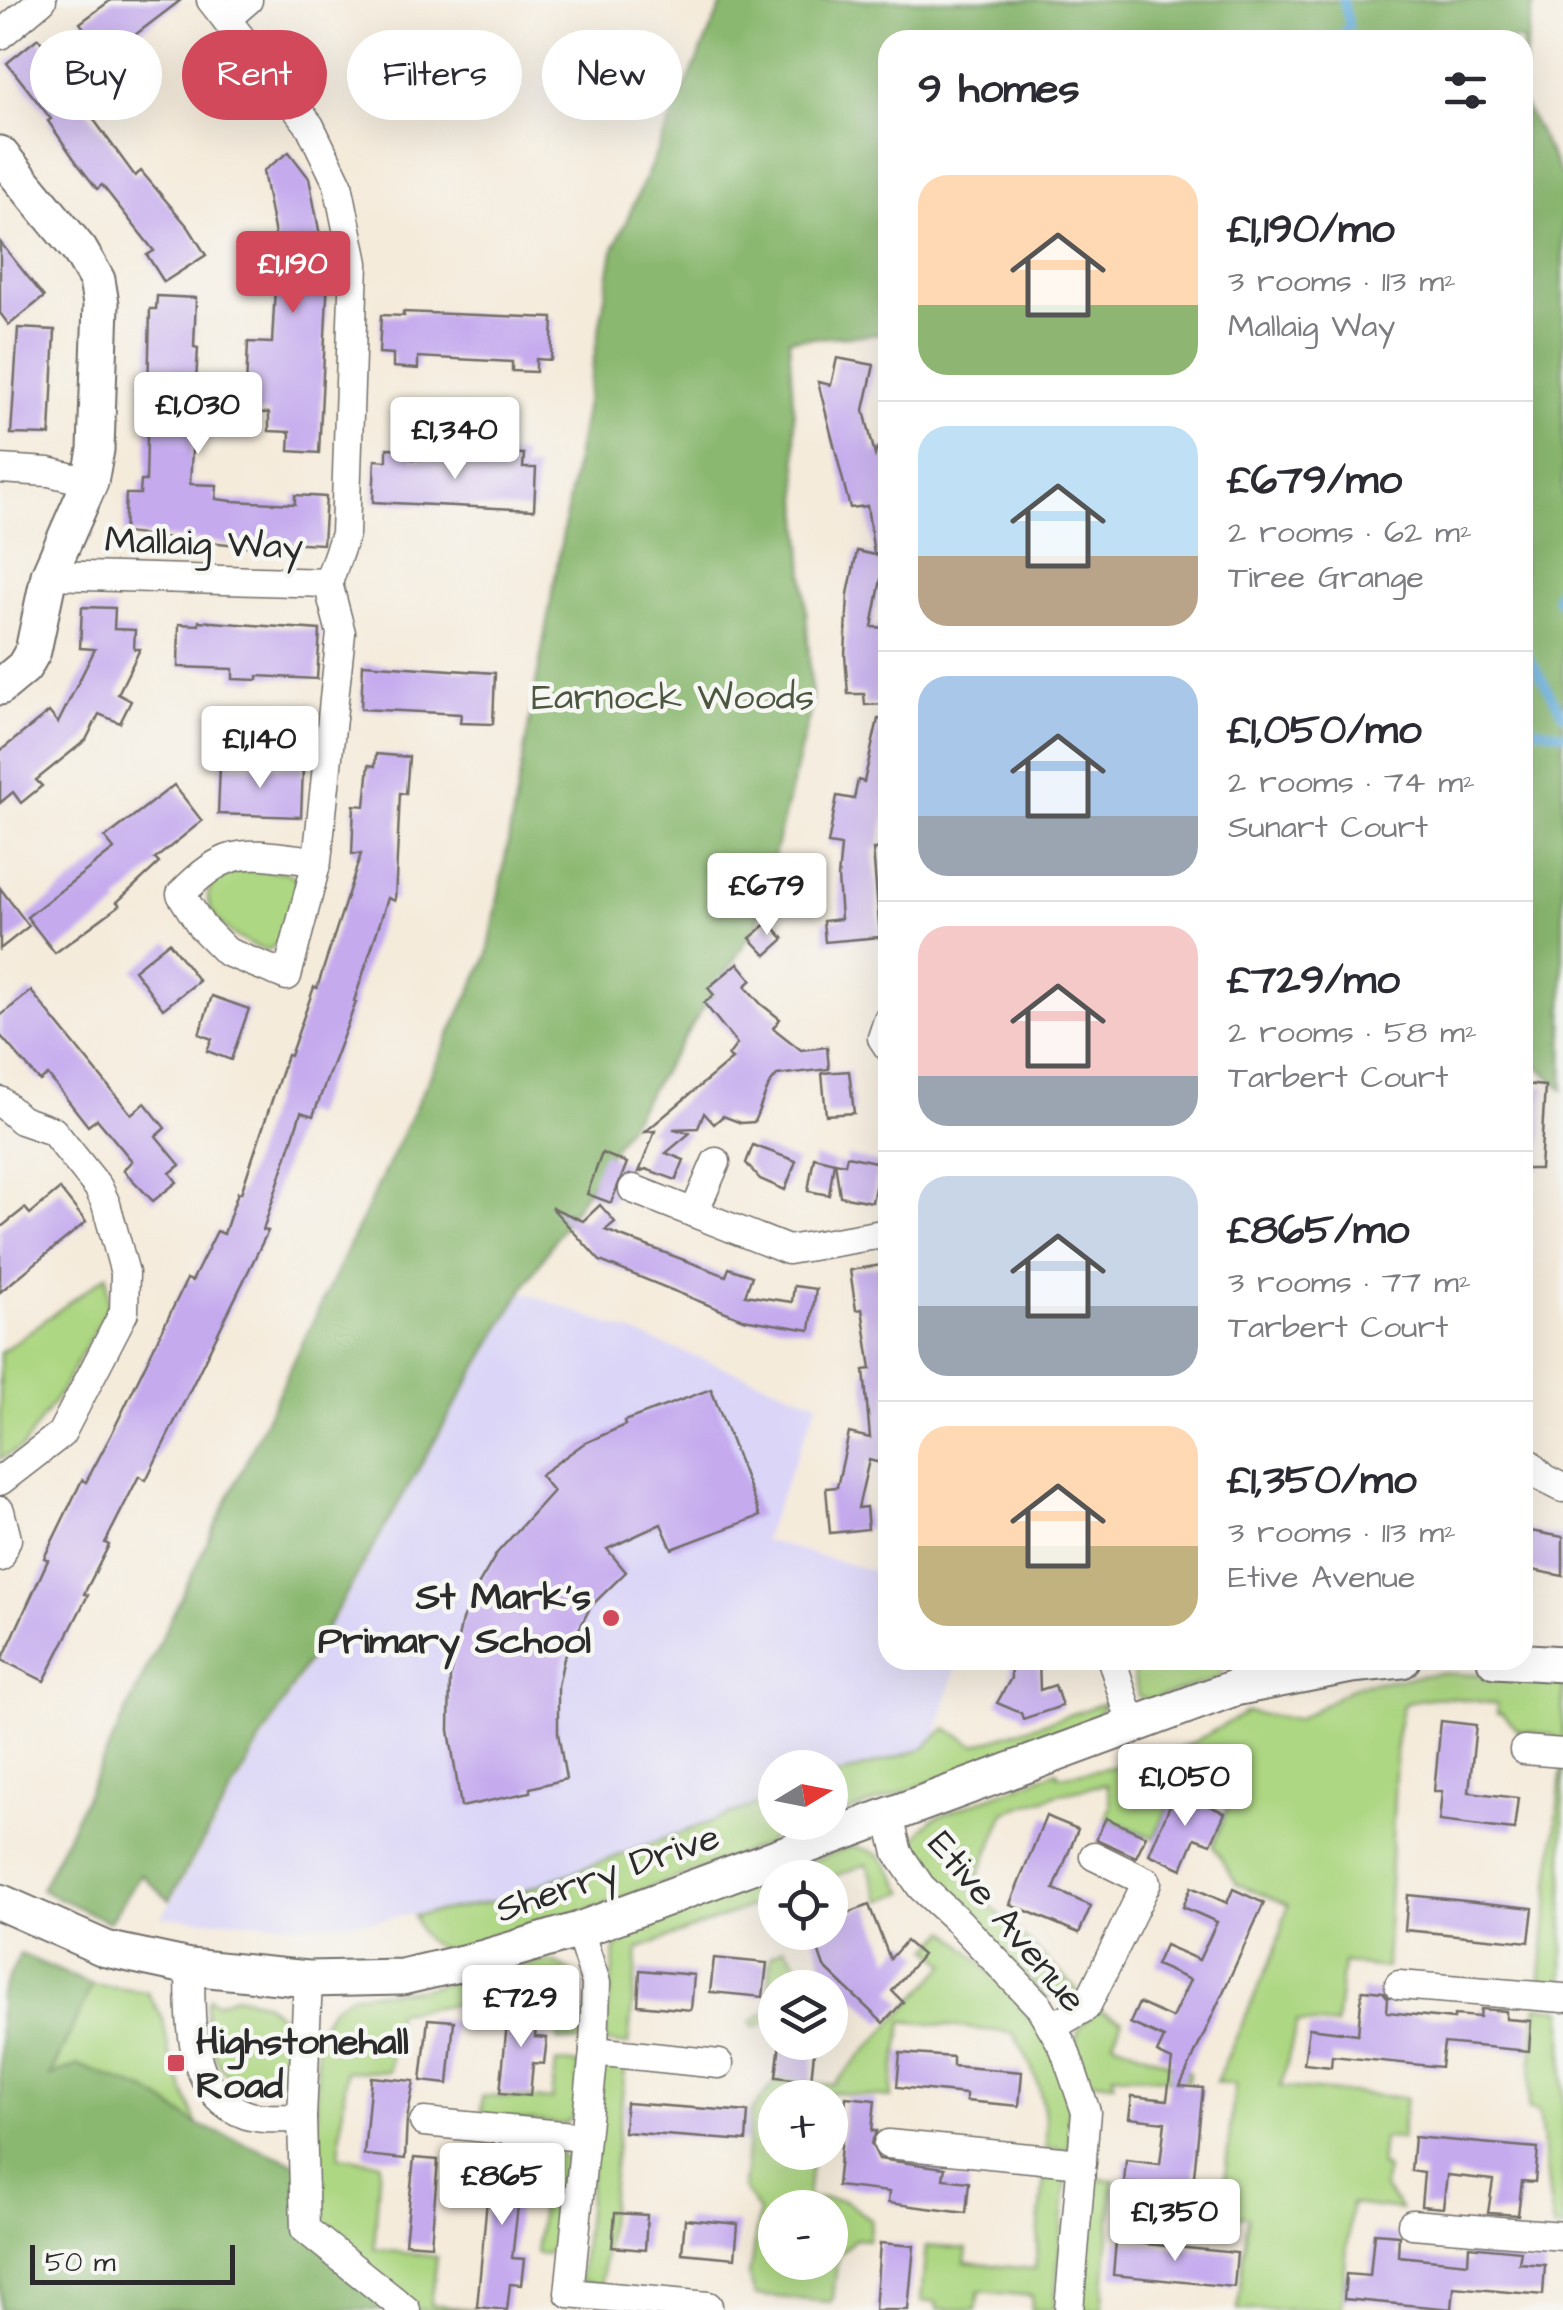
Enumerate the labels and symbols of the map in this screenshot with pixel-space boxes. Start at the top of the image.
pin: £1,190 [212,231,374,316]
pin: £1,030 [117,372,279,457]
pin: £1,340 [374,397,536,482]
street label: Mallaig Way [104,515,304,574]
park label: Earnock Woods [532,672,814,724]
pin: £1,140 [179,706,341,791]
pin: £679 [708,853,826,938]
place label: St Mark's Primary School [318,1572,591,1670]
marker: St Mark's Primary School [600,1607,622,1629]
pin: £1,050 [1104,1744,1266,1829]
north arrow [758,1750,848,1840]
street label: Sherry Drive [489,1811,727,1937]
street label: Etive Avenue [915,1820,1098,2024]
pin: £729 [462,1965,580,2050]
place label: Highstonehall Road [196,2017,409,2113]
marker: Highstonehall Road [165,2052,187,2074]
pin: £865 [443,2143,561,2228]
pin: £1,350 [1094,2179,1256,2264]
scale bar [30,2240,235,2284]

